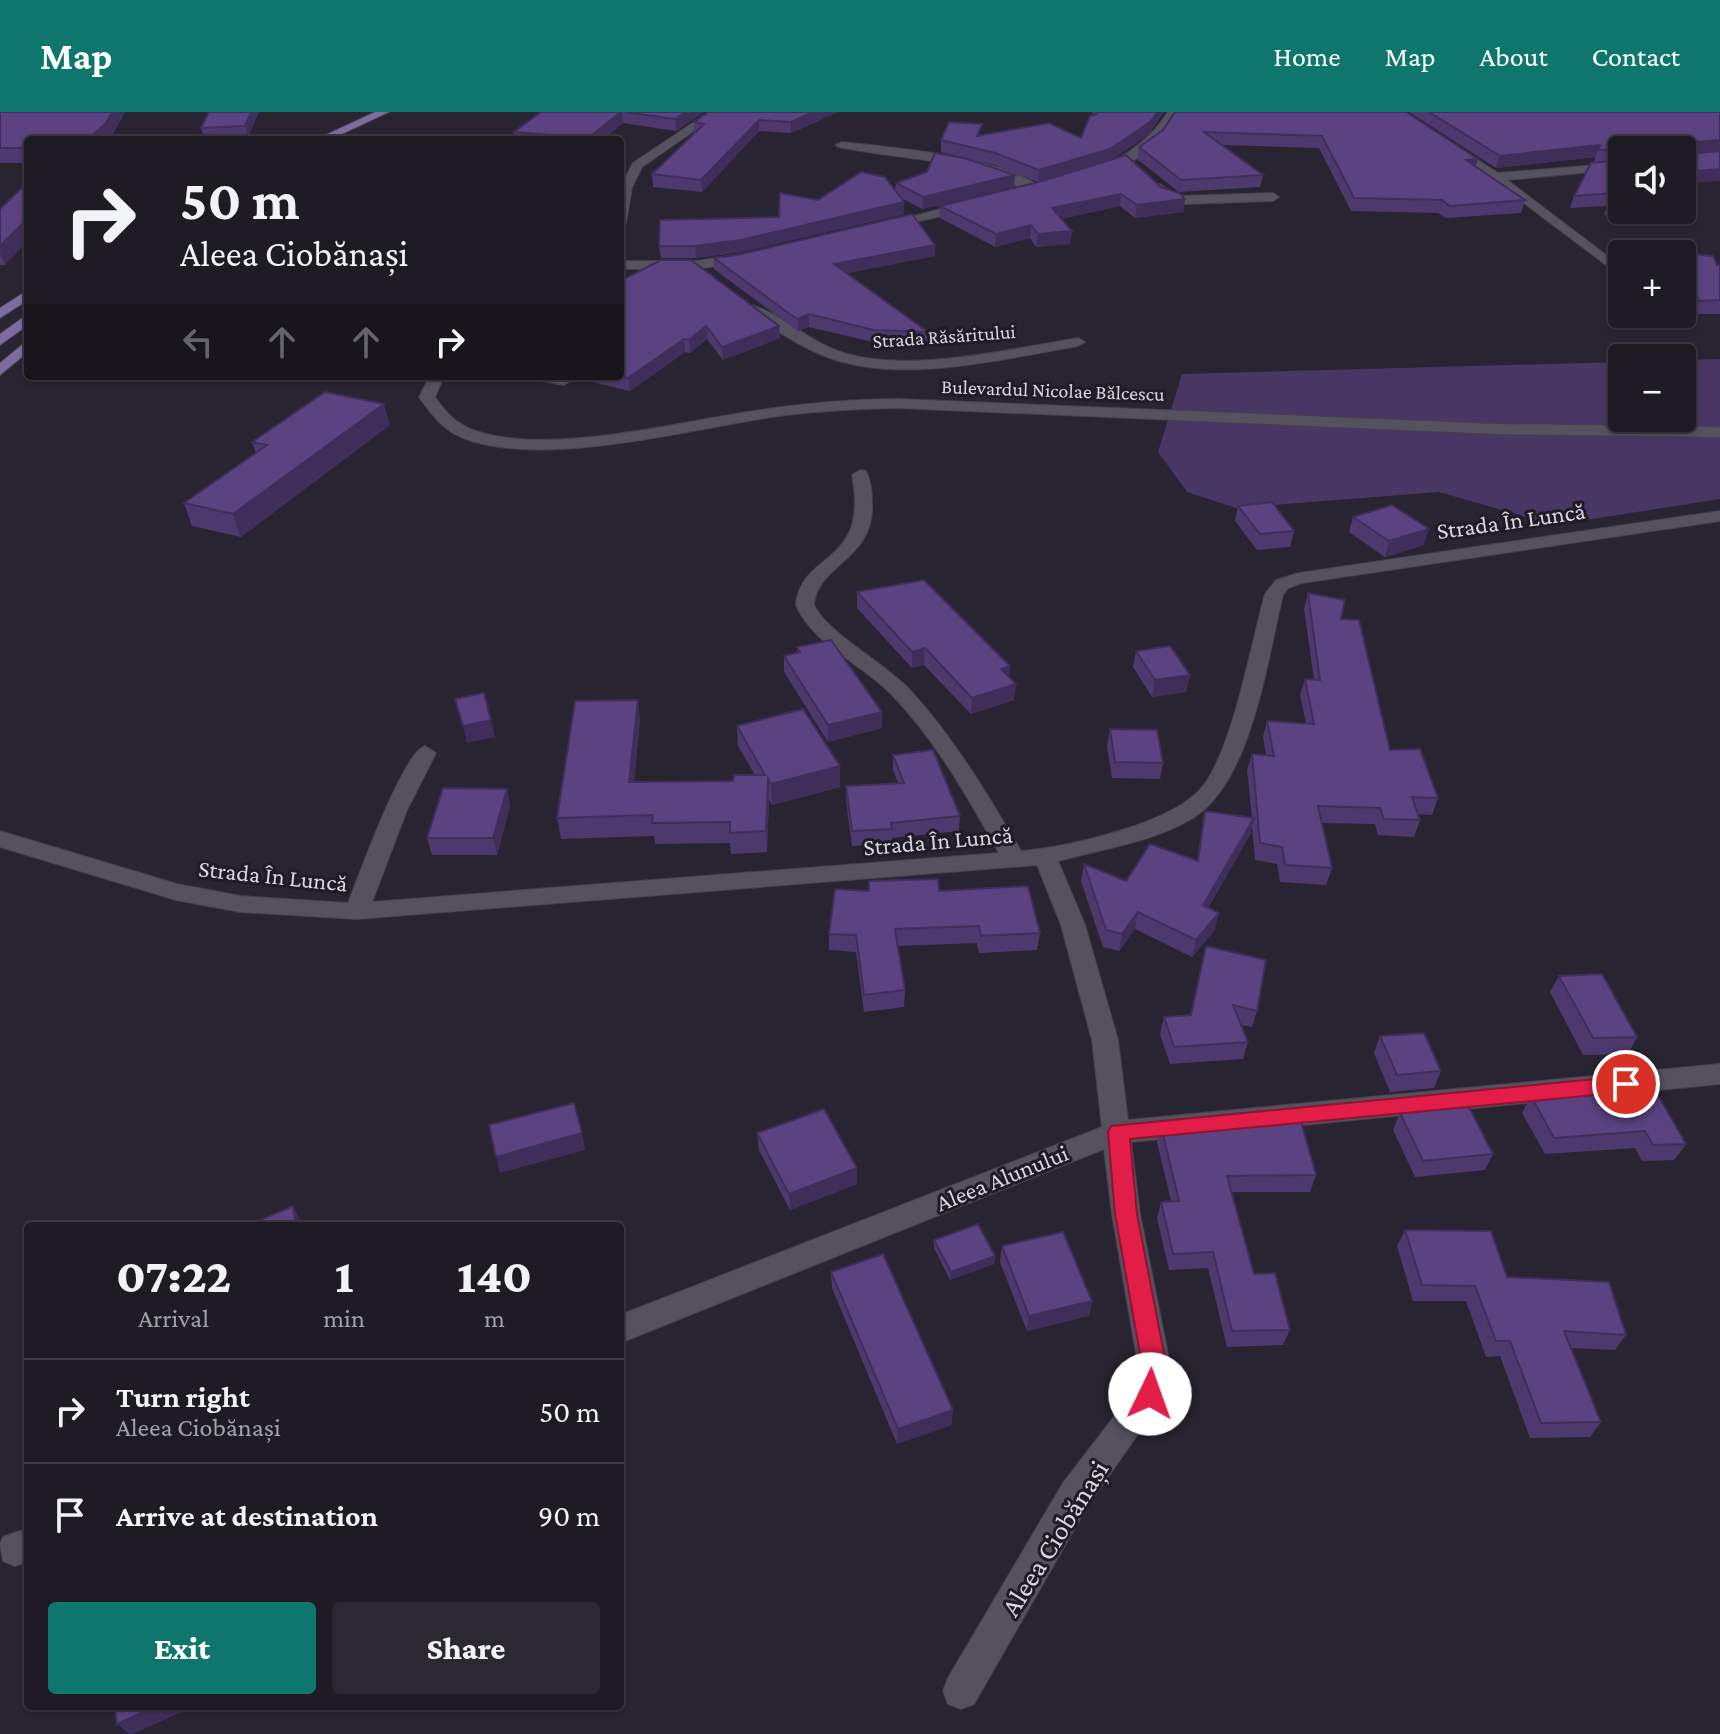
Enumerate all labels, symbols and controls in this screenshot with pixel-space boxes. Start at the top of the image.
text: Map [40,35,113,77]
text: Home [1274,41,1341,72]
text: Map [1385,41,1436,72]
text: About [1480,41,1548,72]
text: Contact [1592,41,1680,72]
map controls [1608,136,1696,432]
button: sound [1608,136,1696,224]
icon: right [48,168,152,272]
text: 50 m [180,169,300,231]
text: Aleea Ciobănași [180,234,408,274]
button: + [1608,240,1696,328]
icon: left [176,320,220,364]
icon: ahead [260,320,304,364]
icon: ahead [344,320,388,364]
icon: right [428,320,472,364]
street label: Strada Răsăritului [872,320,1016,352]
button: − [1608,344,1696,432]
street label: Bulevardul Nicolae Bălcescu [941,375,1165,405]
street label: Strada În Luncă [1435,497,1587,544]
street label: Strada În Luncă [862,821,1014,860]
street label: Strada În Luncă [197,854,349,897]
pin [1592,1050,1660,1118]
icon: arrive [1604,1062,1648,1106]
street label: Aleea Alunului [932,1139,1072,1216]
text: 07:22 [116,1249,231,1302]
text: 1 [335,1249,353,1302]
text: 140 [457,1249,532,1302]
text: Arrival [138,1304,209,1333]
text: min [323,1304,365,1333]
text: m [484,1304,505,1333]
position arrow [1108,1352,1192,1436]
text: Turn right [116,1380,250,1413]
icon: right [48,1389,92,1433]
text: 50 m [539,1395,600,1428]
text: Aleea Ciobănași [116,1413,281,1442]
street label: Aleea Ciobănași [994,1455,1116,1623]
icon: arrive [48,1493,92,1537]
text: Arrive at destination [116,1499,378,1532]
text: 90 m [538,1499,600,1532]
button: Exit [48,1602,316,1694]
button: Share [332,1602,600,1694]

